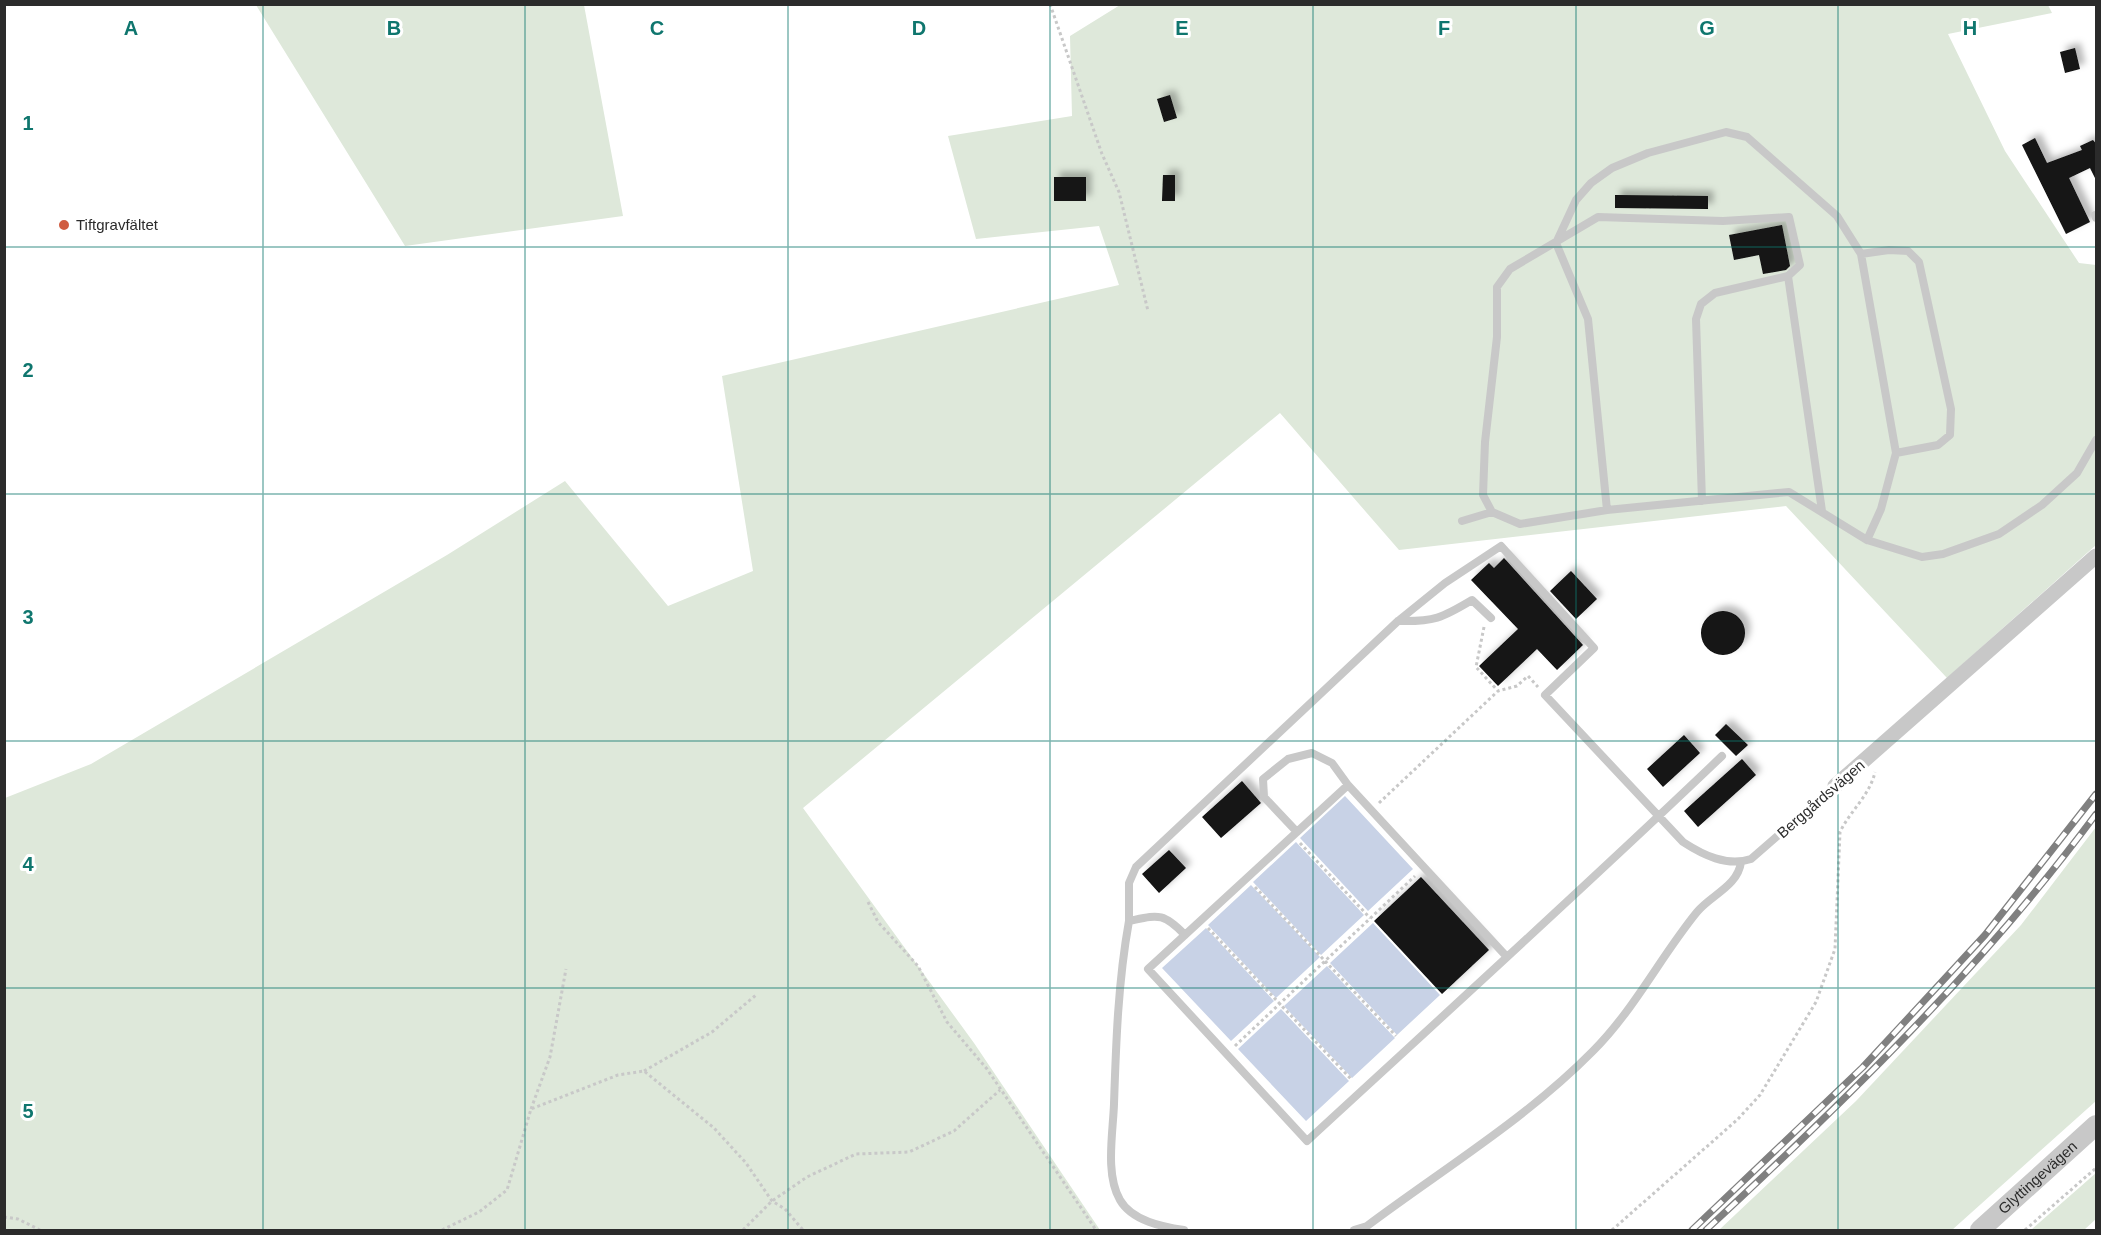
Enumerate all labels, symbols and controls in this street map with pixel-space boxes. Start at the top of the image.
text: A [124,17,138,39]
text: B [387,17,401,39]
text: C [650,17,664,39]
text: D [912,17,926,39]
text: E [1175,17,1189,39]
text: F [1438,17,1450,39]
text: G [1699,17,1715,39]
text: H [1963,17,1977,39]
text: 1 [22,112,34,134]
place label: Tiftgravfältet [76,216,159,233]
marker: Tiftgravfältet [57,218,71,232]
text: 2 [22,359,34,381]
text: 3 [22,606,34,628]
street label: Berggårdsvägen [1774,756,1868,841]
text: 4 [22,853,34,875]
text: 5 [22,1100,34,1122]
street label: Glyttingevägen [1995,1137,2080,1217]

